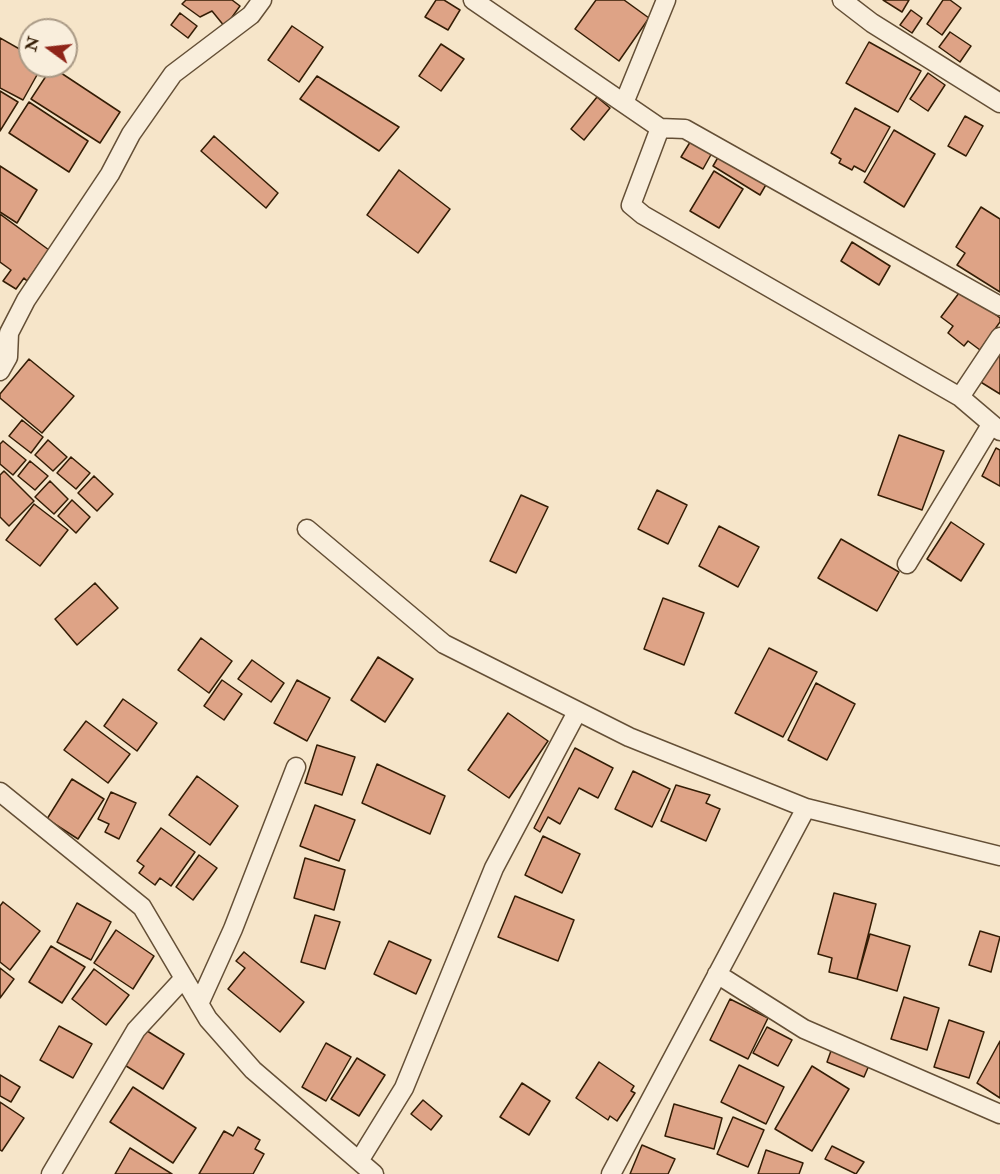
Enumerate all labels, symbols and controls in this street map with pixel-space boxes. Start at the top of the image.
north arrow [18,18,78,78]
text: N [21,34,44,53]

